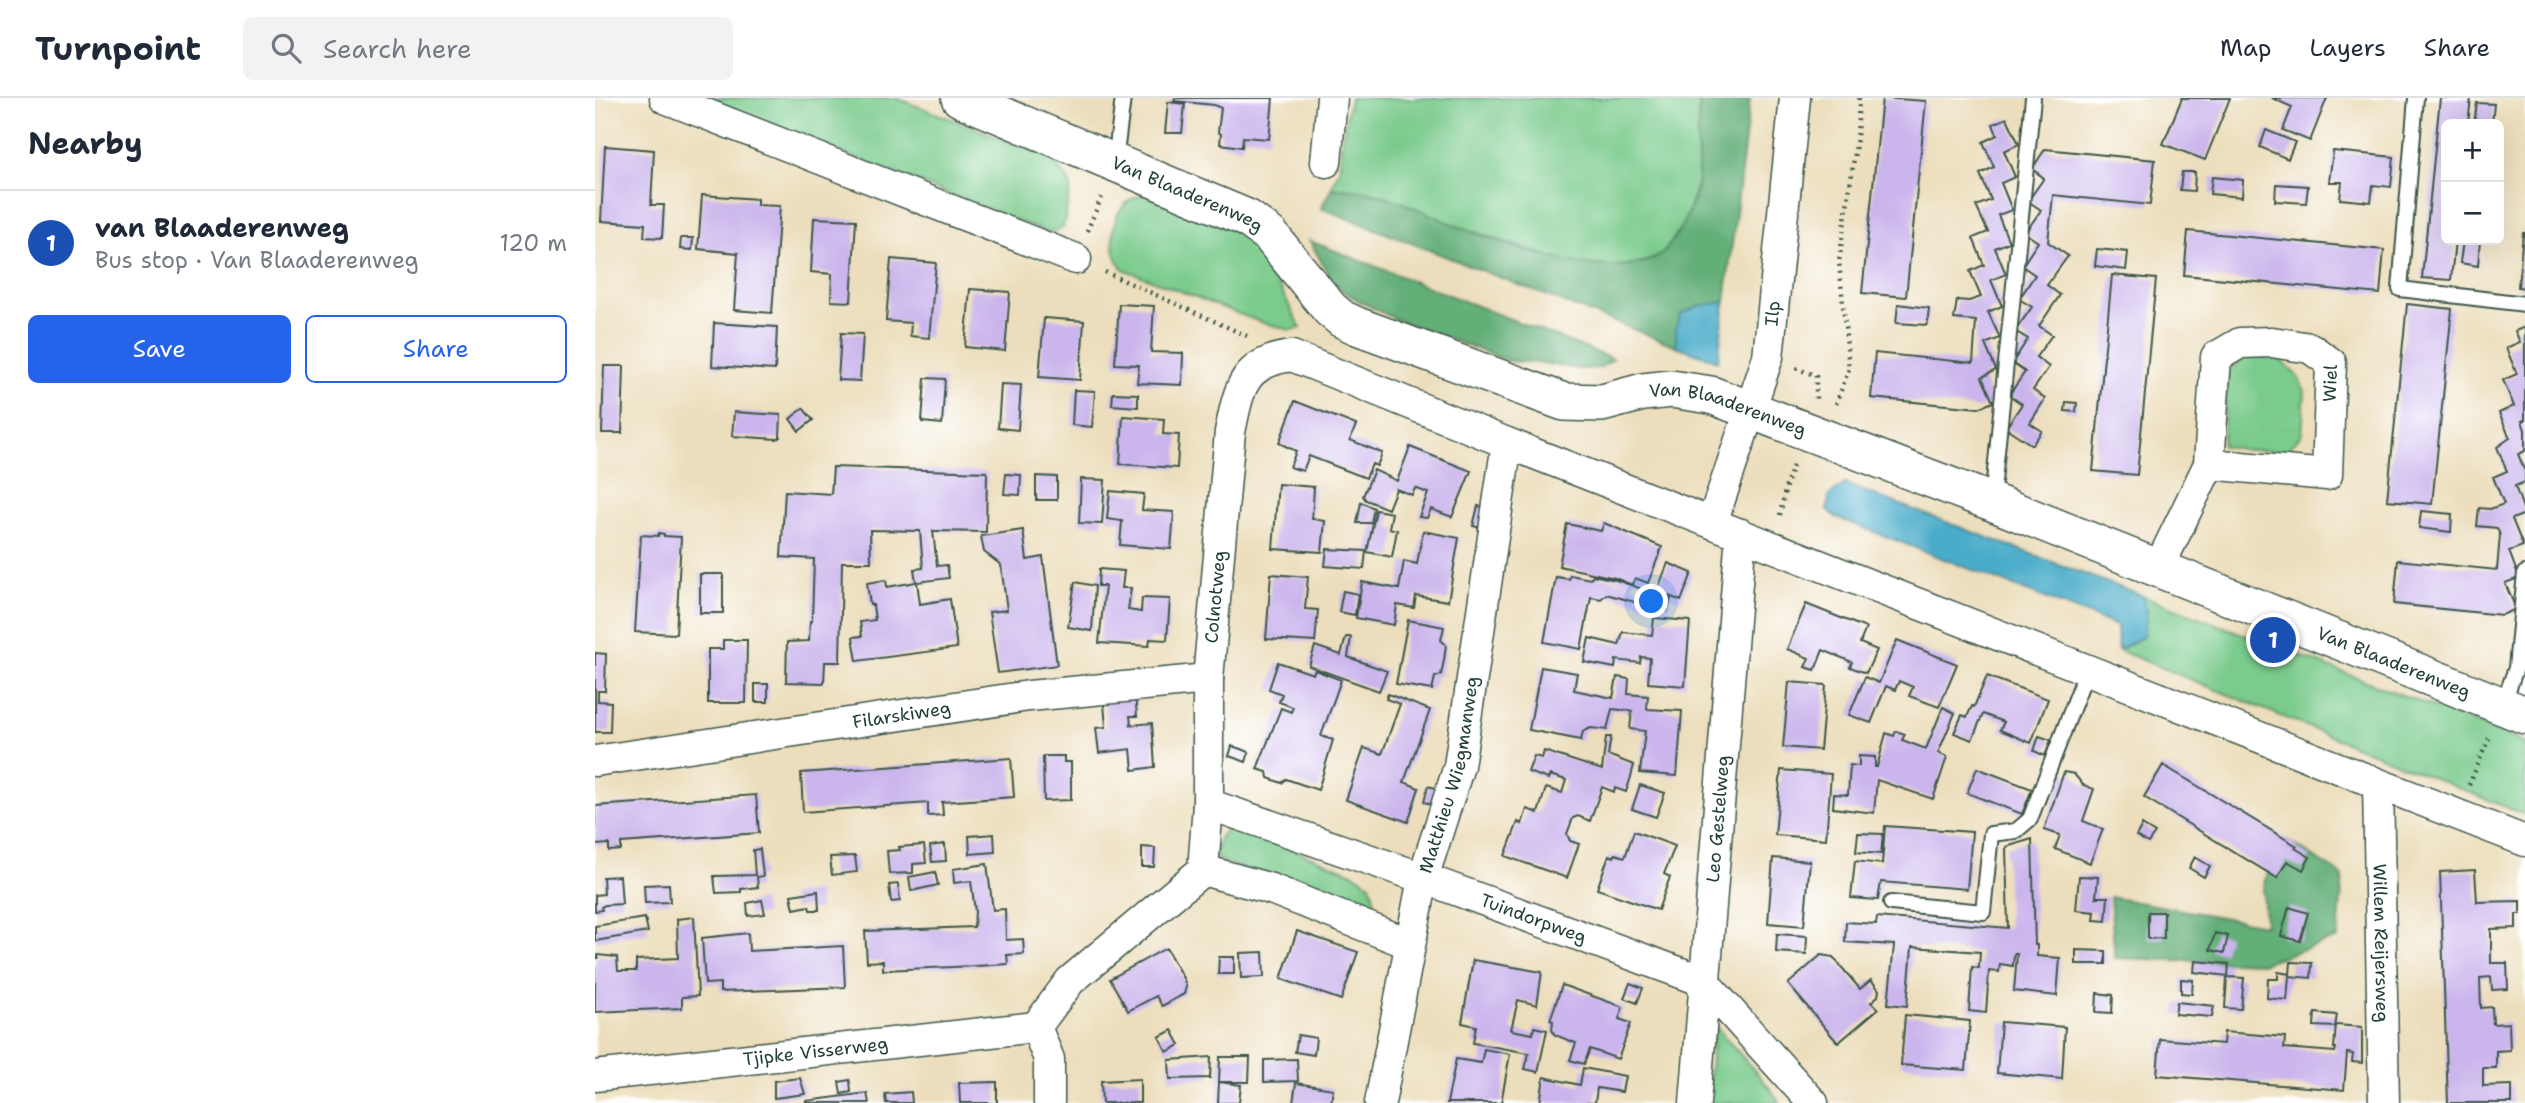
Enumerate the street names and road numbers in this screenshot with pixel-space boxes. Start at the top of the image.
street label: Van Blaaderenweg [1108,151,1268,238]
street label: Ilp [1759,300,1786,327]
street label: Wiel [2318,364,2343,402]
street label: Van Blaaderenweg [1648,377,1810,442]
street label: Colnotweg [1199,550,1231,644]
street label: Van Blaaderenweg [2313,621,2474,704]
street label: Matthieu Wiegmanweg [1413,675,1484,876]
street label: Filarskiweg [851,696,952,734]
street label: Leo Gestelweg [1701,754,1735,883]
street label: Willem Reijersweg [2367,863,2394,1023]
street label: Tuindorpweg [1477,888,1590,949]
street label: Tjipke Visserweg [742,1032,889,1071]

